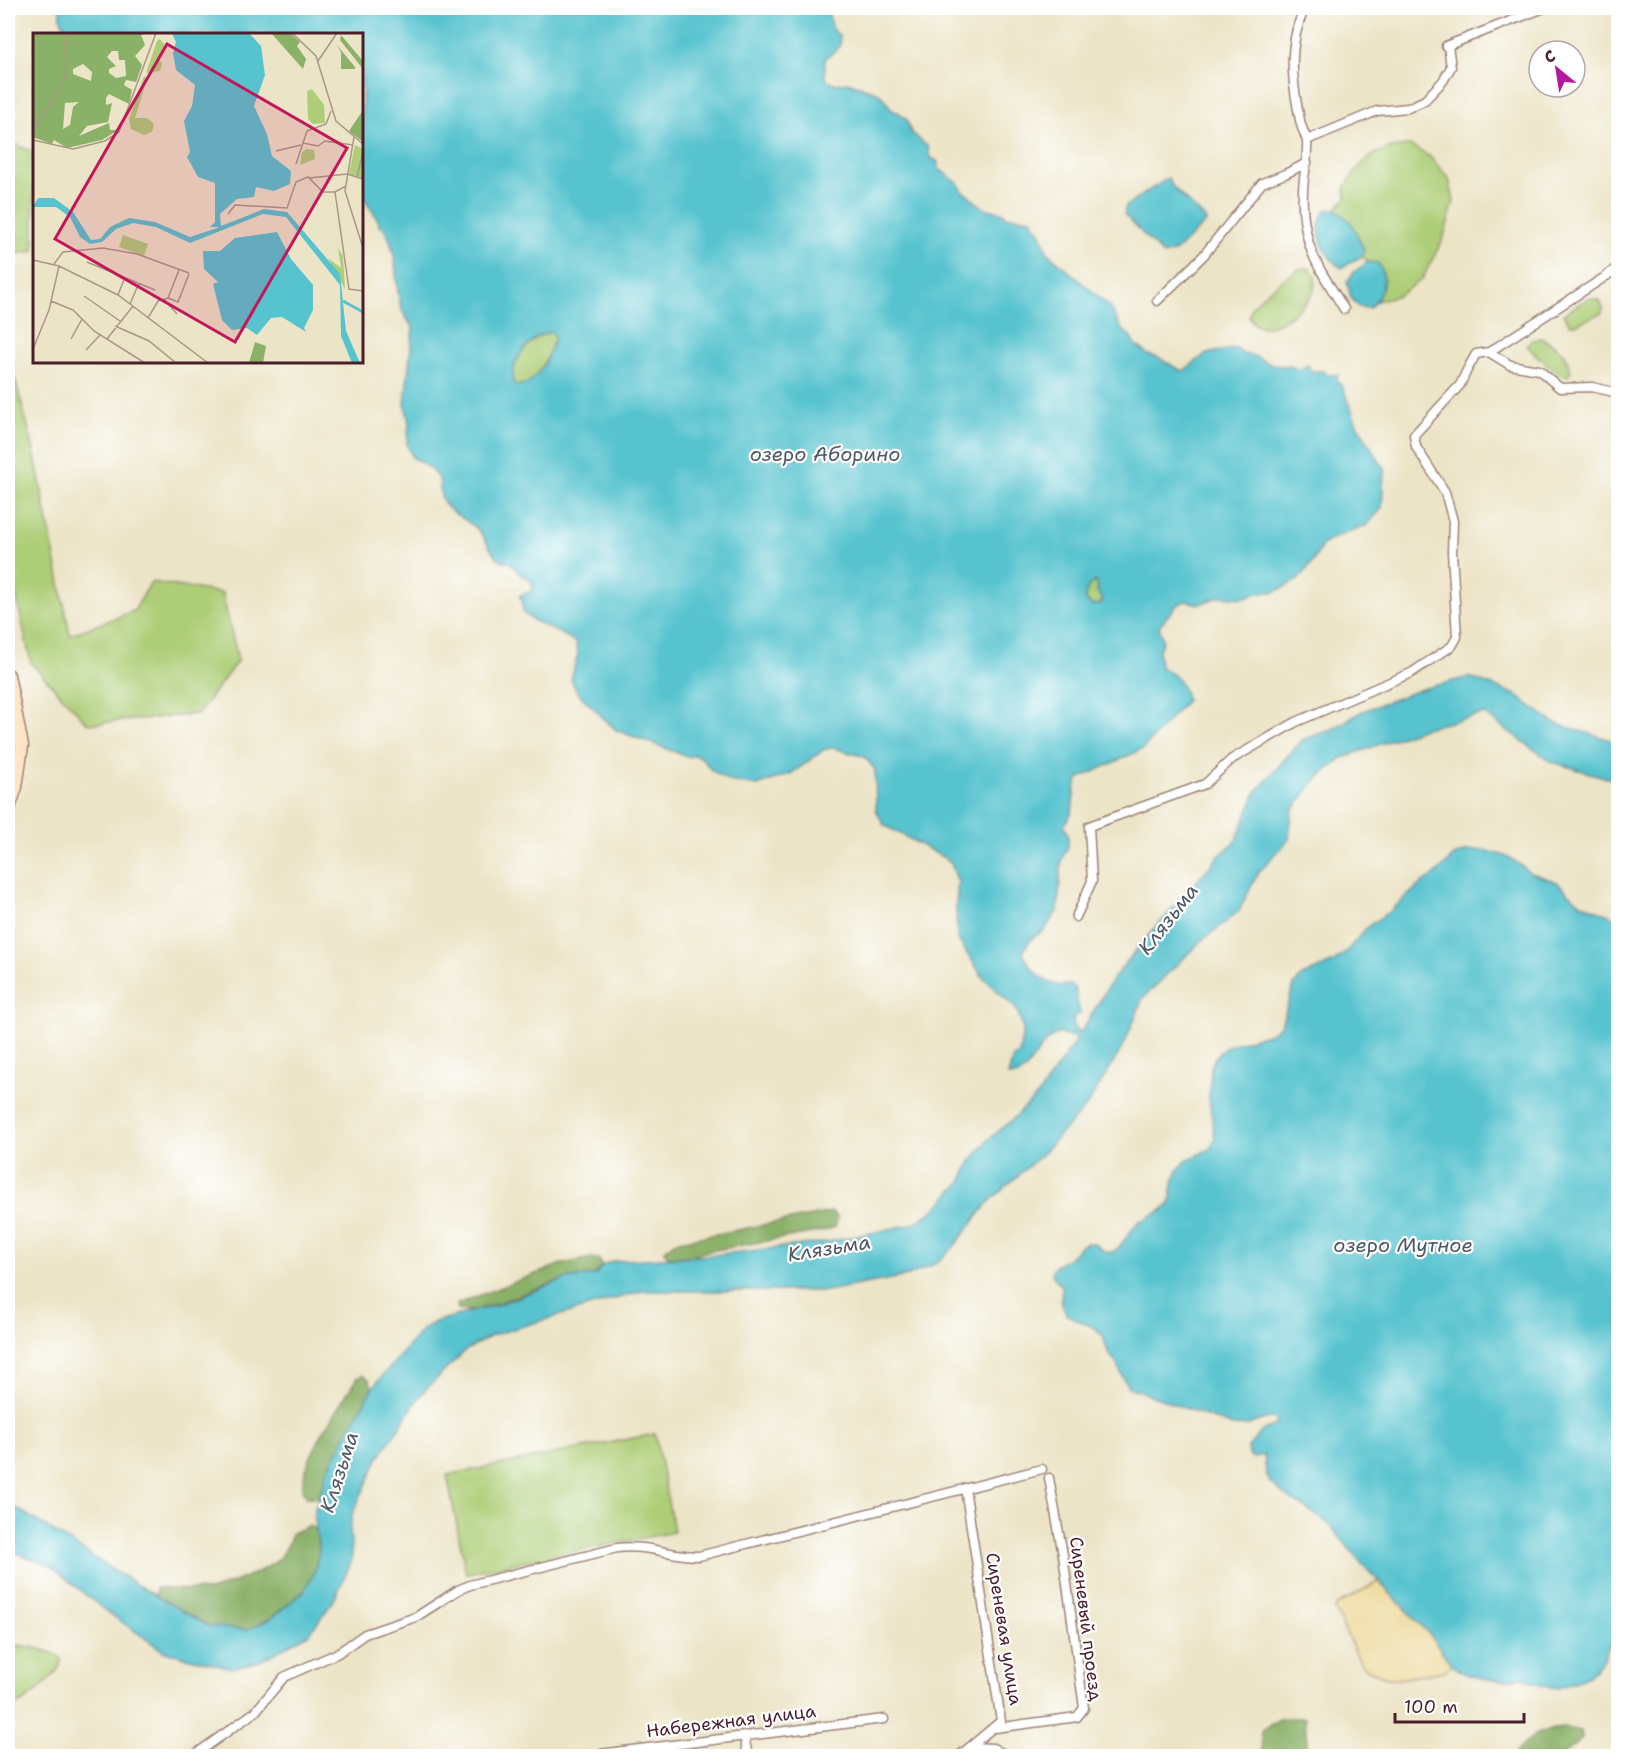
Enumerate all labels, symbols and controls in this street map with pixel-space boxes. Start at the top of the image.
inset map [33,33,363,363]
north arrow [1527,39,1587,99]
text: С [1540,45,1559,68]
water label: озеро Аборино [750,441,900,467]
water label: Клязьма [1132,878,1204,960]
water label: Клязьма [786,1229,872,1267]
water label: озеро Мутное [1333,1232,1473,1258]
water label: Клязьма [314,1428,364,1516]
street label: Сиреневый проезд [1064,1535,1108,1703]
street label: Сиреневая улица [980,1551,1028,1707]
scale bar [1395,1686,1524,1724]
text: 100 m [1404,1695,1458,1719]
street label: Набережная улица [645,1699,817,1743]

